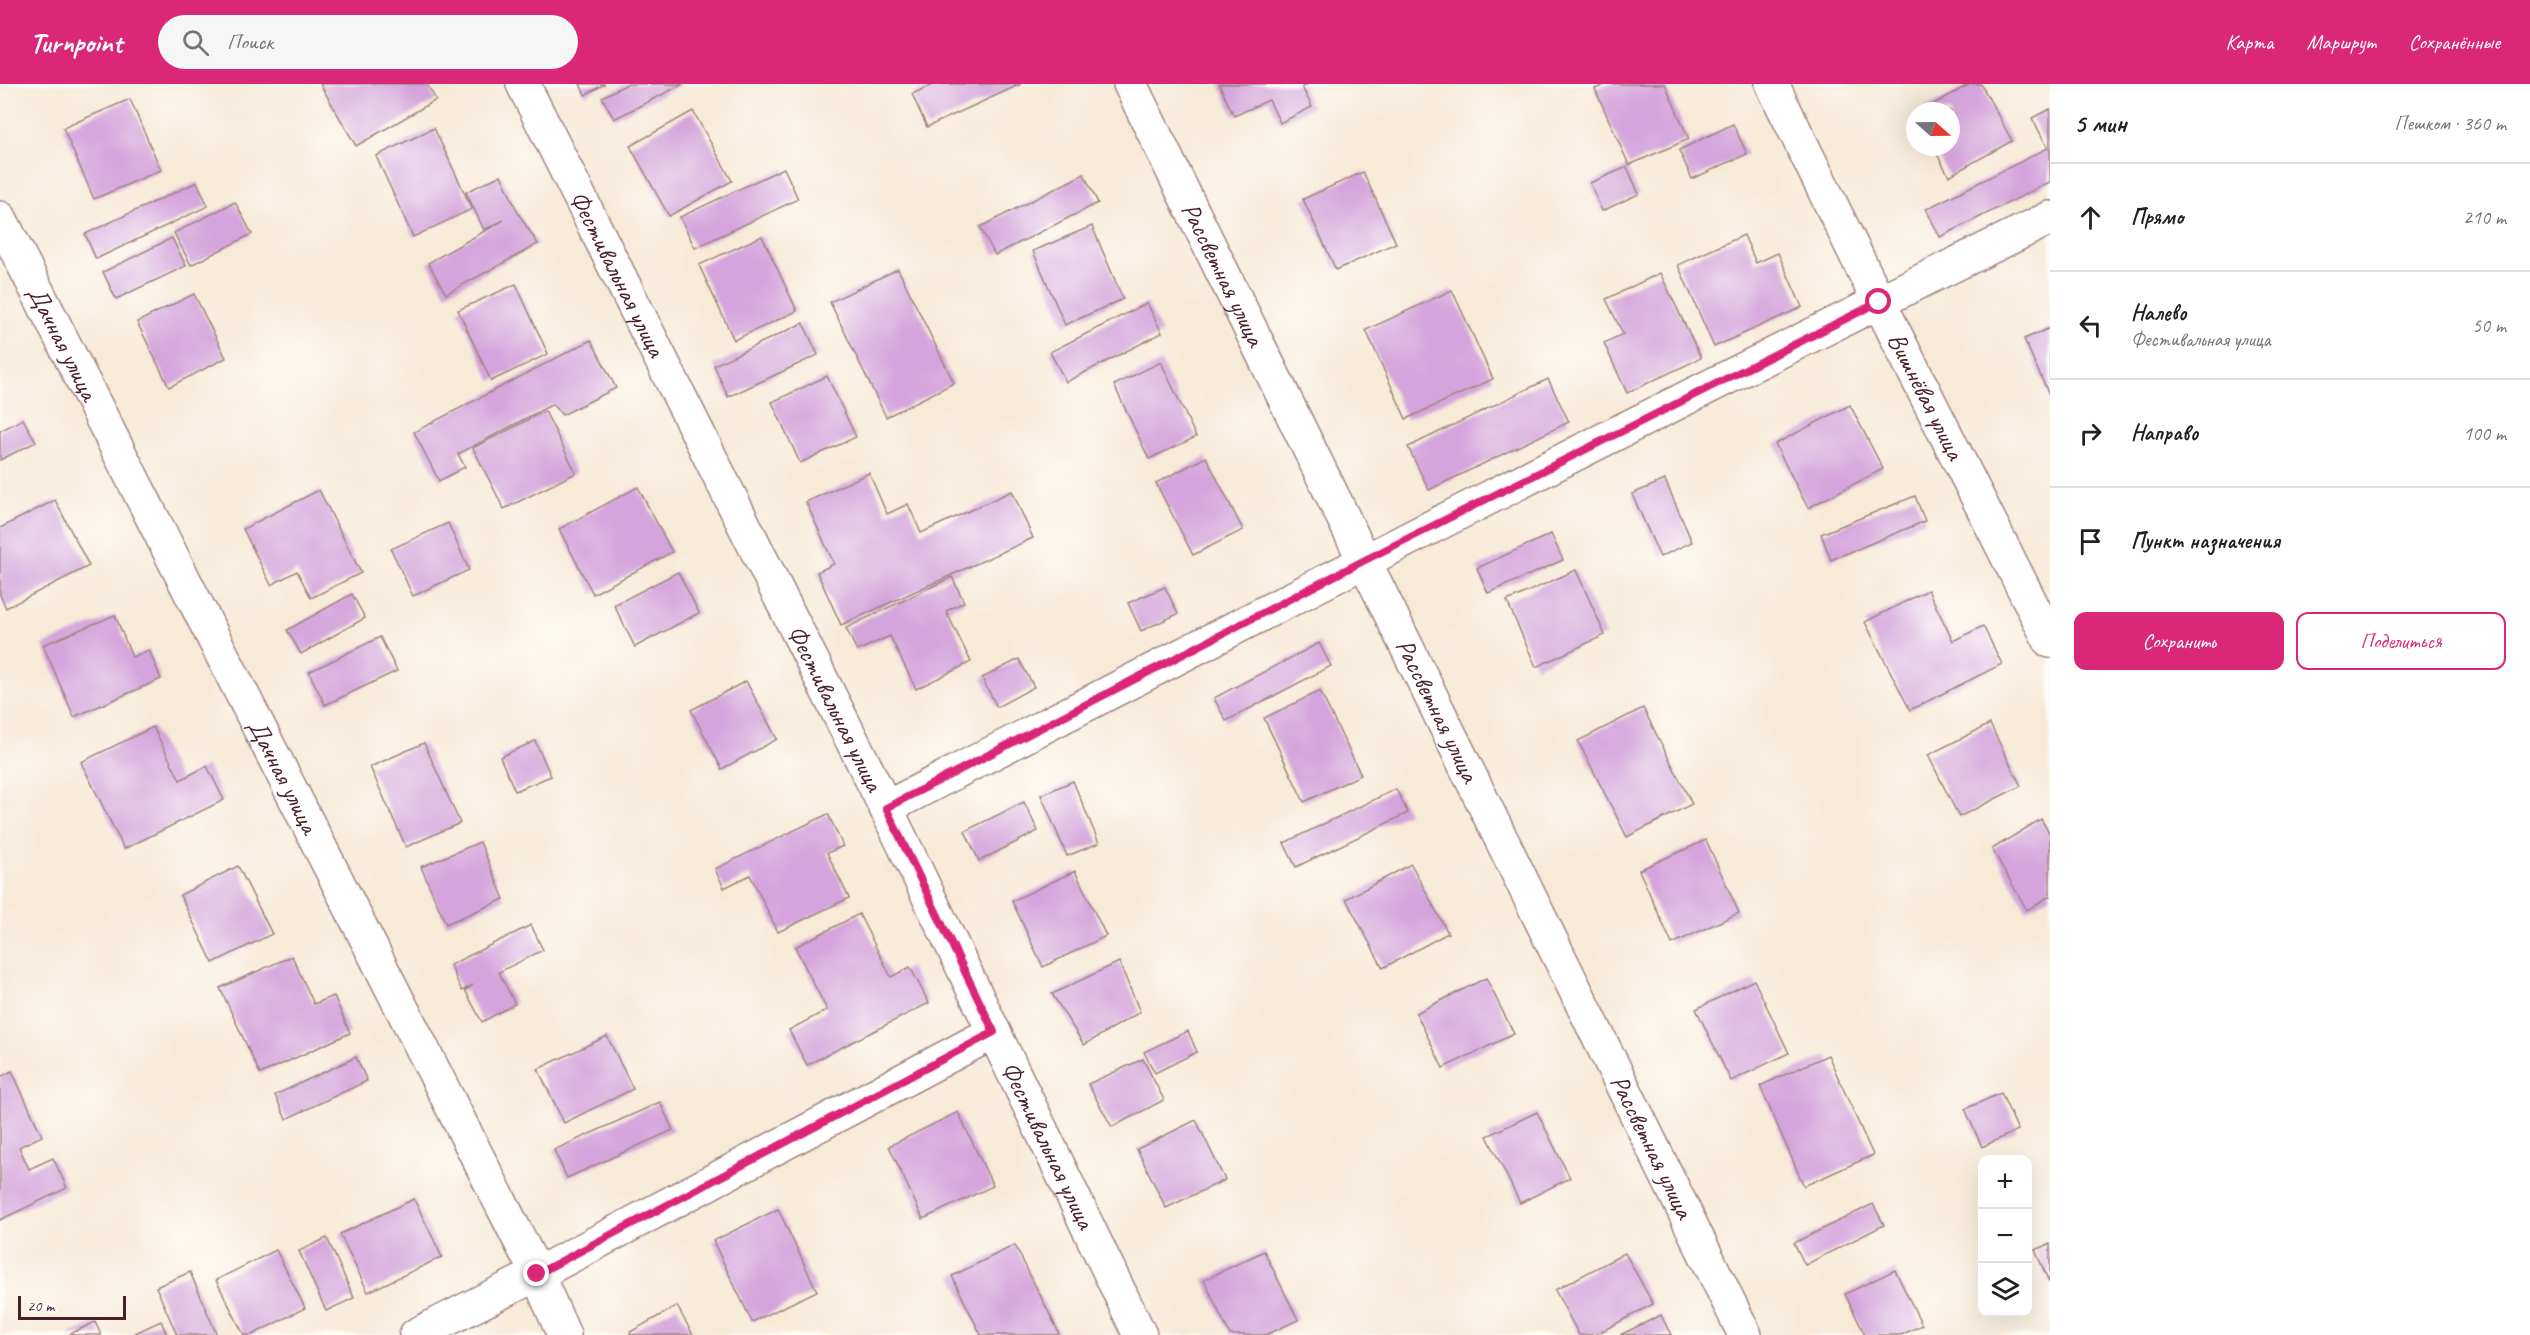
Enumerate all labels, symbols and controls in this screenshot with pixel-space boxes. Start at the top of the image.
search box [158,15,578,69]
text: Turnpoint [30,25,122,60]
icon: search [179,26,212,59]
text: Поиск [227,28,273,56]
text: Карта [2225,29,2274,55]
text: Маршрут [2307,29,2376,55]
text: Сохранённые [2409,29,2500,55]
north arrow [1906,102,1960,156]
text: 5 мин [2074,107,2126,140]
text: Пешком · 360 m [2394,111,2506,136]
street label: Фестивальная улица [562,185,674,364]
street label: Рассветная улица [1174,197,1273,353]
icon: ahead [2074,201,2107,234]
text: Прямо [2131,203,2183,231]
text: 210 m [2463,205,2506,230]
street label: Дачная улица [20,280,107,408]
route start [1865,288,1891,314]
text: Налево [2131,299,2187,327]
icon: left [2074,309,2107,342]
text: 50 m [2472,313,2506,338]
street label: Вишнёвая улица [1880,327,1972,466]
text: Фестивальная улица [2131,327,2271,352]
icon: right [2074,417,2107,450]
text: Направо [2131,419,2198,447]
text: 100 m [2463,421,2506,446]
icon: arrive [2074,525,2107,558]
text: Пункт назначения [2131,527,2280,555]
button: Сохранить [2074,612,2284,670]
button: Поделиться [2296,612,2506,670]
street label: Фестивальная улица [780,620,892,798]
street label: Рассветная улица [1388,633,1487,789]
street label: Дачная улица [240,713,327,841]
street label: Фестивальная улица [994,1056,1103,1236]
street label: Рассветная улица [1603,1070,1702,1225]
map controls [1978,1155,2032,1317]
button: + [1978,1155,2032,1209]
button: − [1978,1209,2032,1263]
route end [523,1260,549,1286]
button: layers [1978,1263,2032,1317]
scale bar [18,1293,126,1320]
text: 20 m [27,1296,54,1316]

